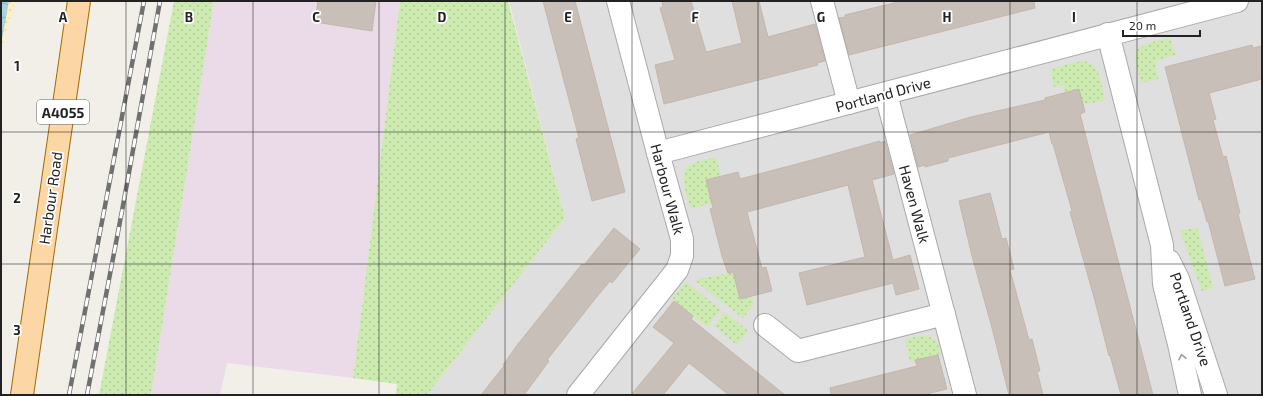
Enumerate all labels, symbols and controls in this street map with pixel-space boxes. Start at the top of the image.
text: A [59,9,68,25]
text: B [185,9,193,25]
text: C [312,9,320,25]
text: D [438,9,447,25]
text: E [564,9,572,25]
text: F [691,9,699,25]
text: G [817,9,825,25]
text: H [943,9,952,25]
text: I [1072,9,1076,25]
scale bar [1123,12,1200,38]
text: 20 m [1129,18,1156,32]
text: 1 [14,58,20,74]
street label: Portland Drive [833,73,933,115]
road number: A4055 [37,100,89,124]
street label: Harbour Walk [647,142,689,237]
street label: Harbour Road [35,150,65,246]
street label: Haven Walk [896,163,934,246]
text: 2 [13,190,21,206]
street label: Portland Drive [1167,270,1215,368]
text: 3 [13,322,21,338]
one-way arrow [1178,354,1186,360]

